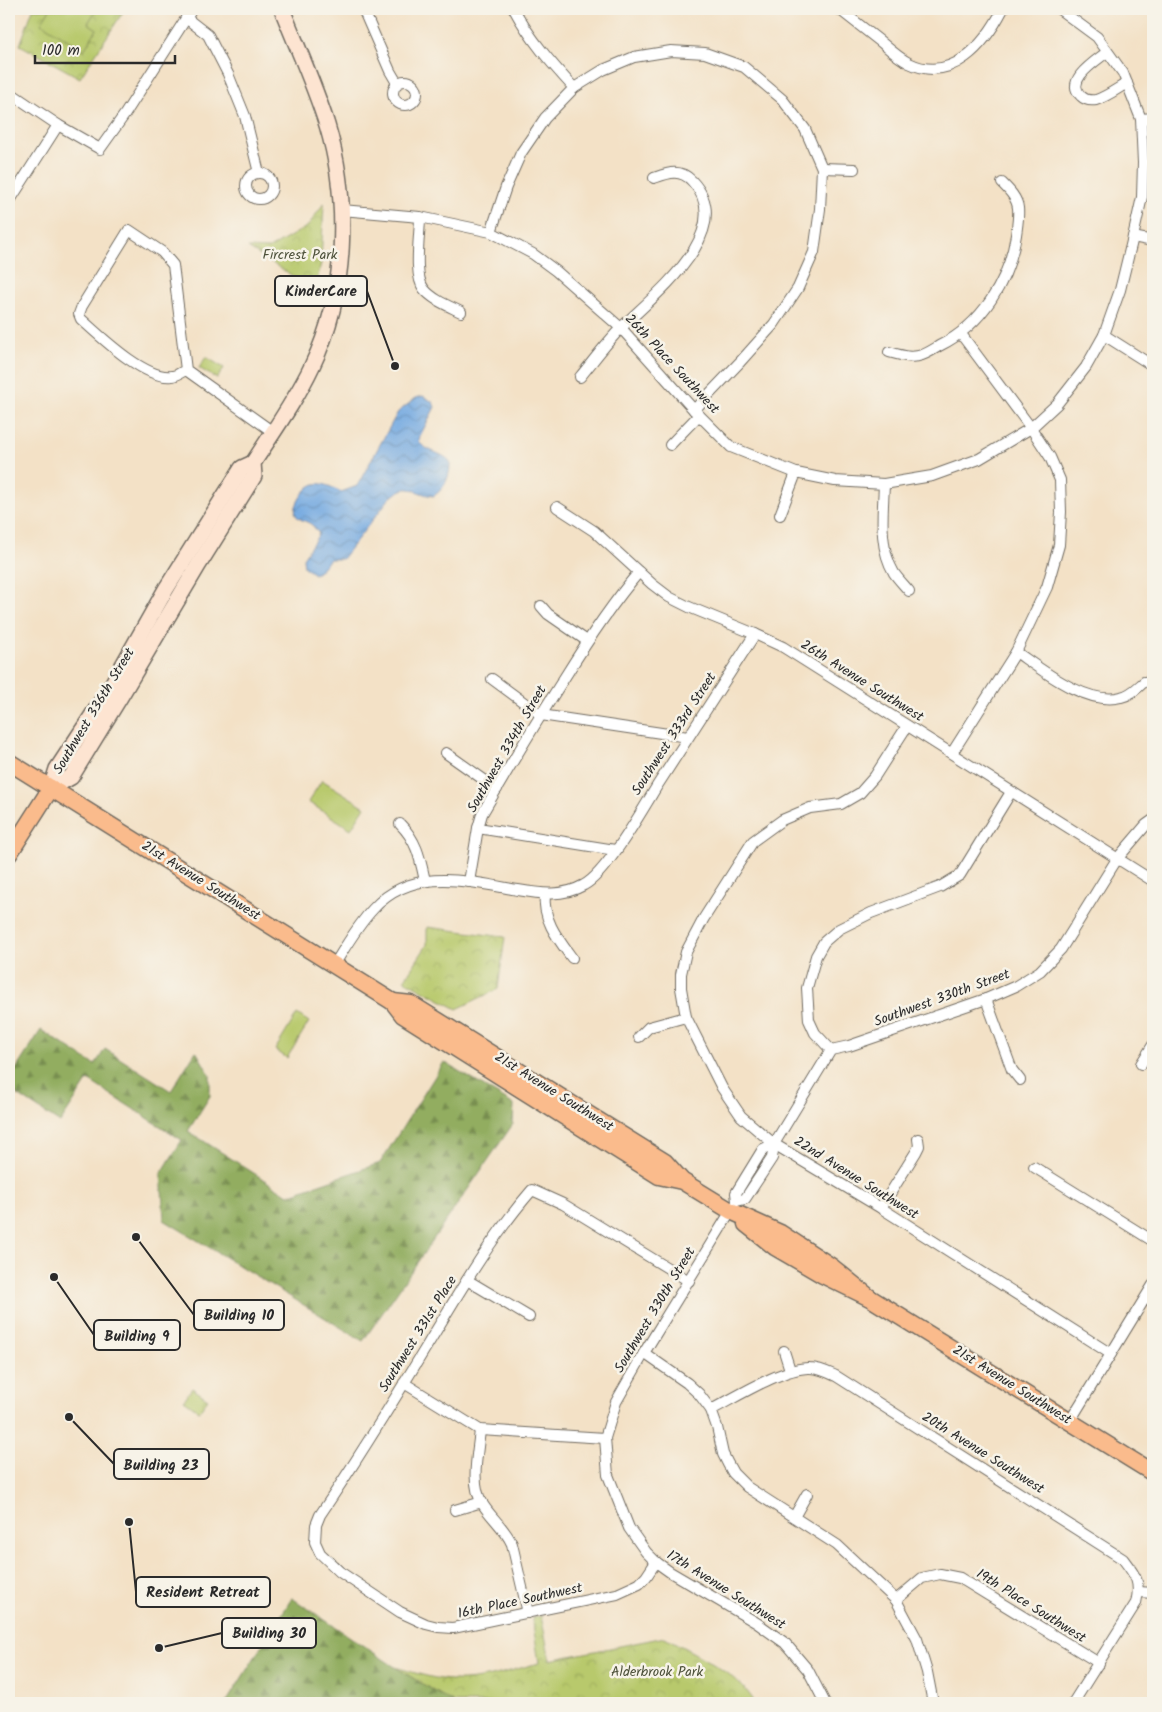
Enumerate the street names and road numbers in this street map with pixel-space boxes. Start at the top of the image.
street label: 26th Place Southwest [619,309,725,420]
street label: 26th Avenue Southwest [796,634,928,728]
street label: Southwest 336th Street [47,643,141,778]
street label: Southwest 333rd Street [626,668,722,800]
street label: Southwest 334th Street [461,681,553,817]
street label: 21st Avenue Southwest [137,835,265,927]
street label: Southwest 330th Street [871,963,1014,1033]
street label: 21st Avenue Southwest [490,1046,618,1138]
street label: 22nd Avenue Southwest [789,1131,923,1226]
street label: Southwest 330th Street [609,1242,702,1377]
street label: Southwest 331st Place [373,1271,463,1397]
street label: 21st Avenue Southwest [948,1339,1076,1431]
street label: 20th Avenue Southwest [917,1406,1049,1500]
street label: 17th Avenue Southwest [662,1544,790,1636]
street label: 19th Place Southwest [972,1563,1091,1649]
street label: 16th Place Southwest [456,1577,585,1625]

